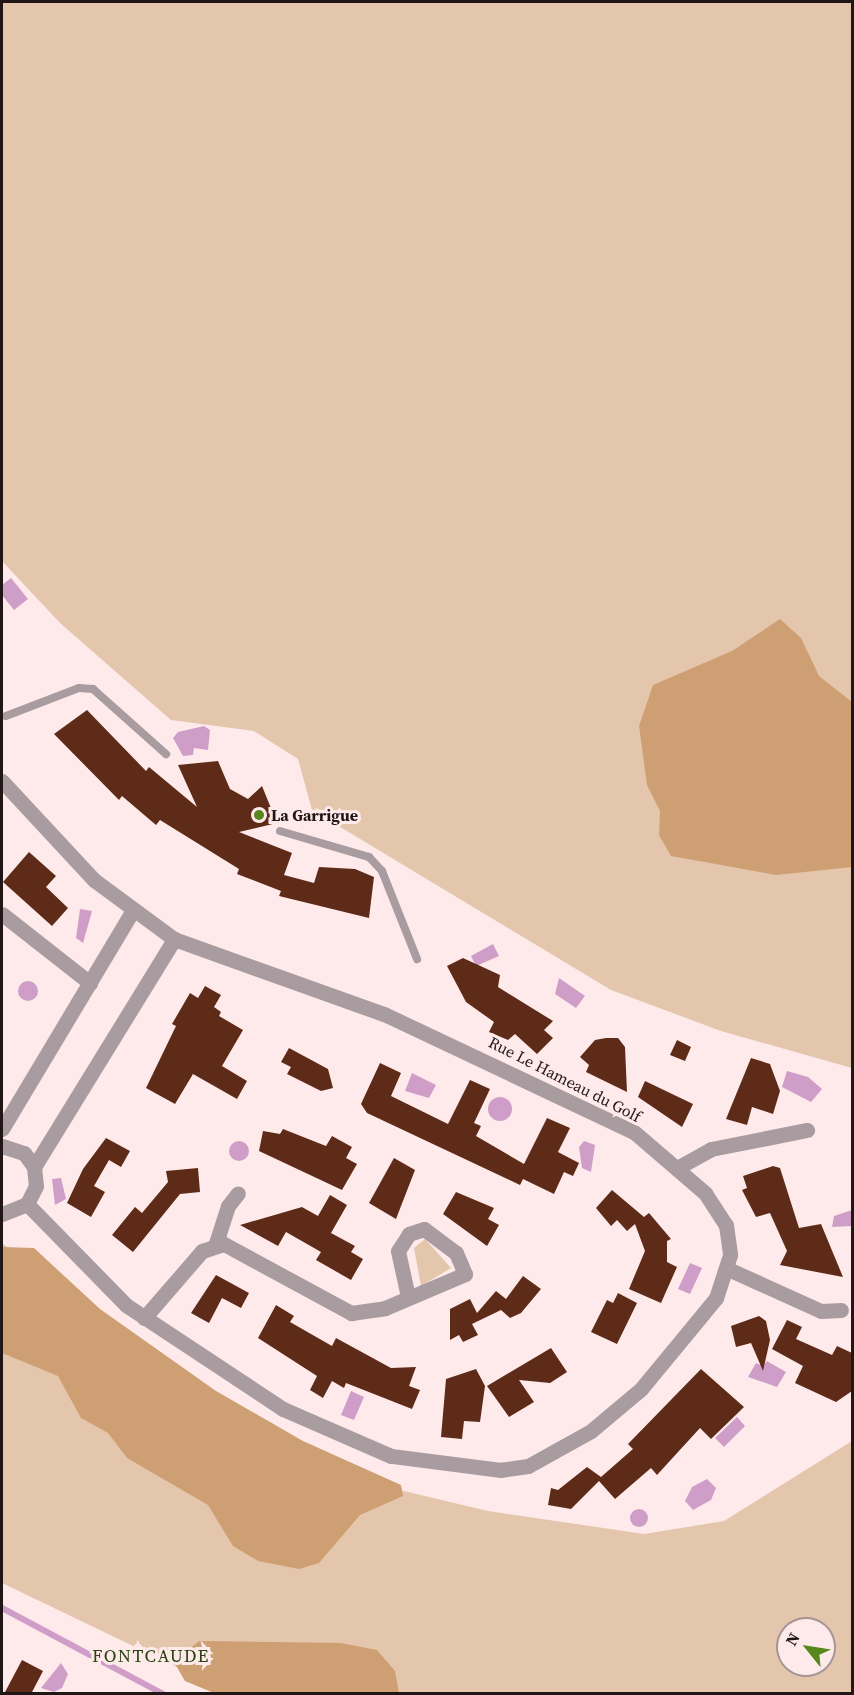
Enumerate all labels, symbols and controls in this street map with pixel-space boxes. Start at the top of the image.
place label: La Garrigue [271,805,358,825]
marker: La Garrigue [252,808,266,822]
street label: Rue Le Hameau du Golf [486,1032,644,1126]
north arrow [776,1617,836,1677]
text: N [780,1628,805,1650]
district label: FONTCAUDE [92,1645,210,1667]

